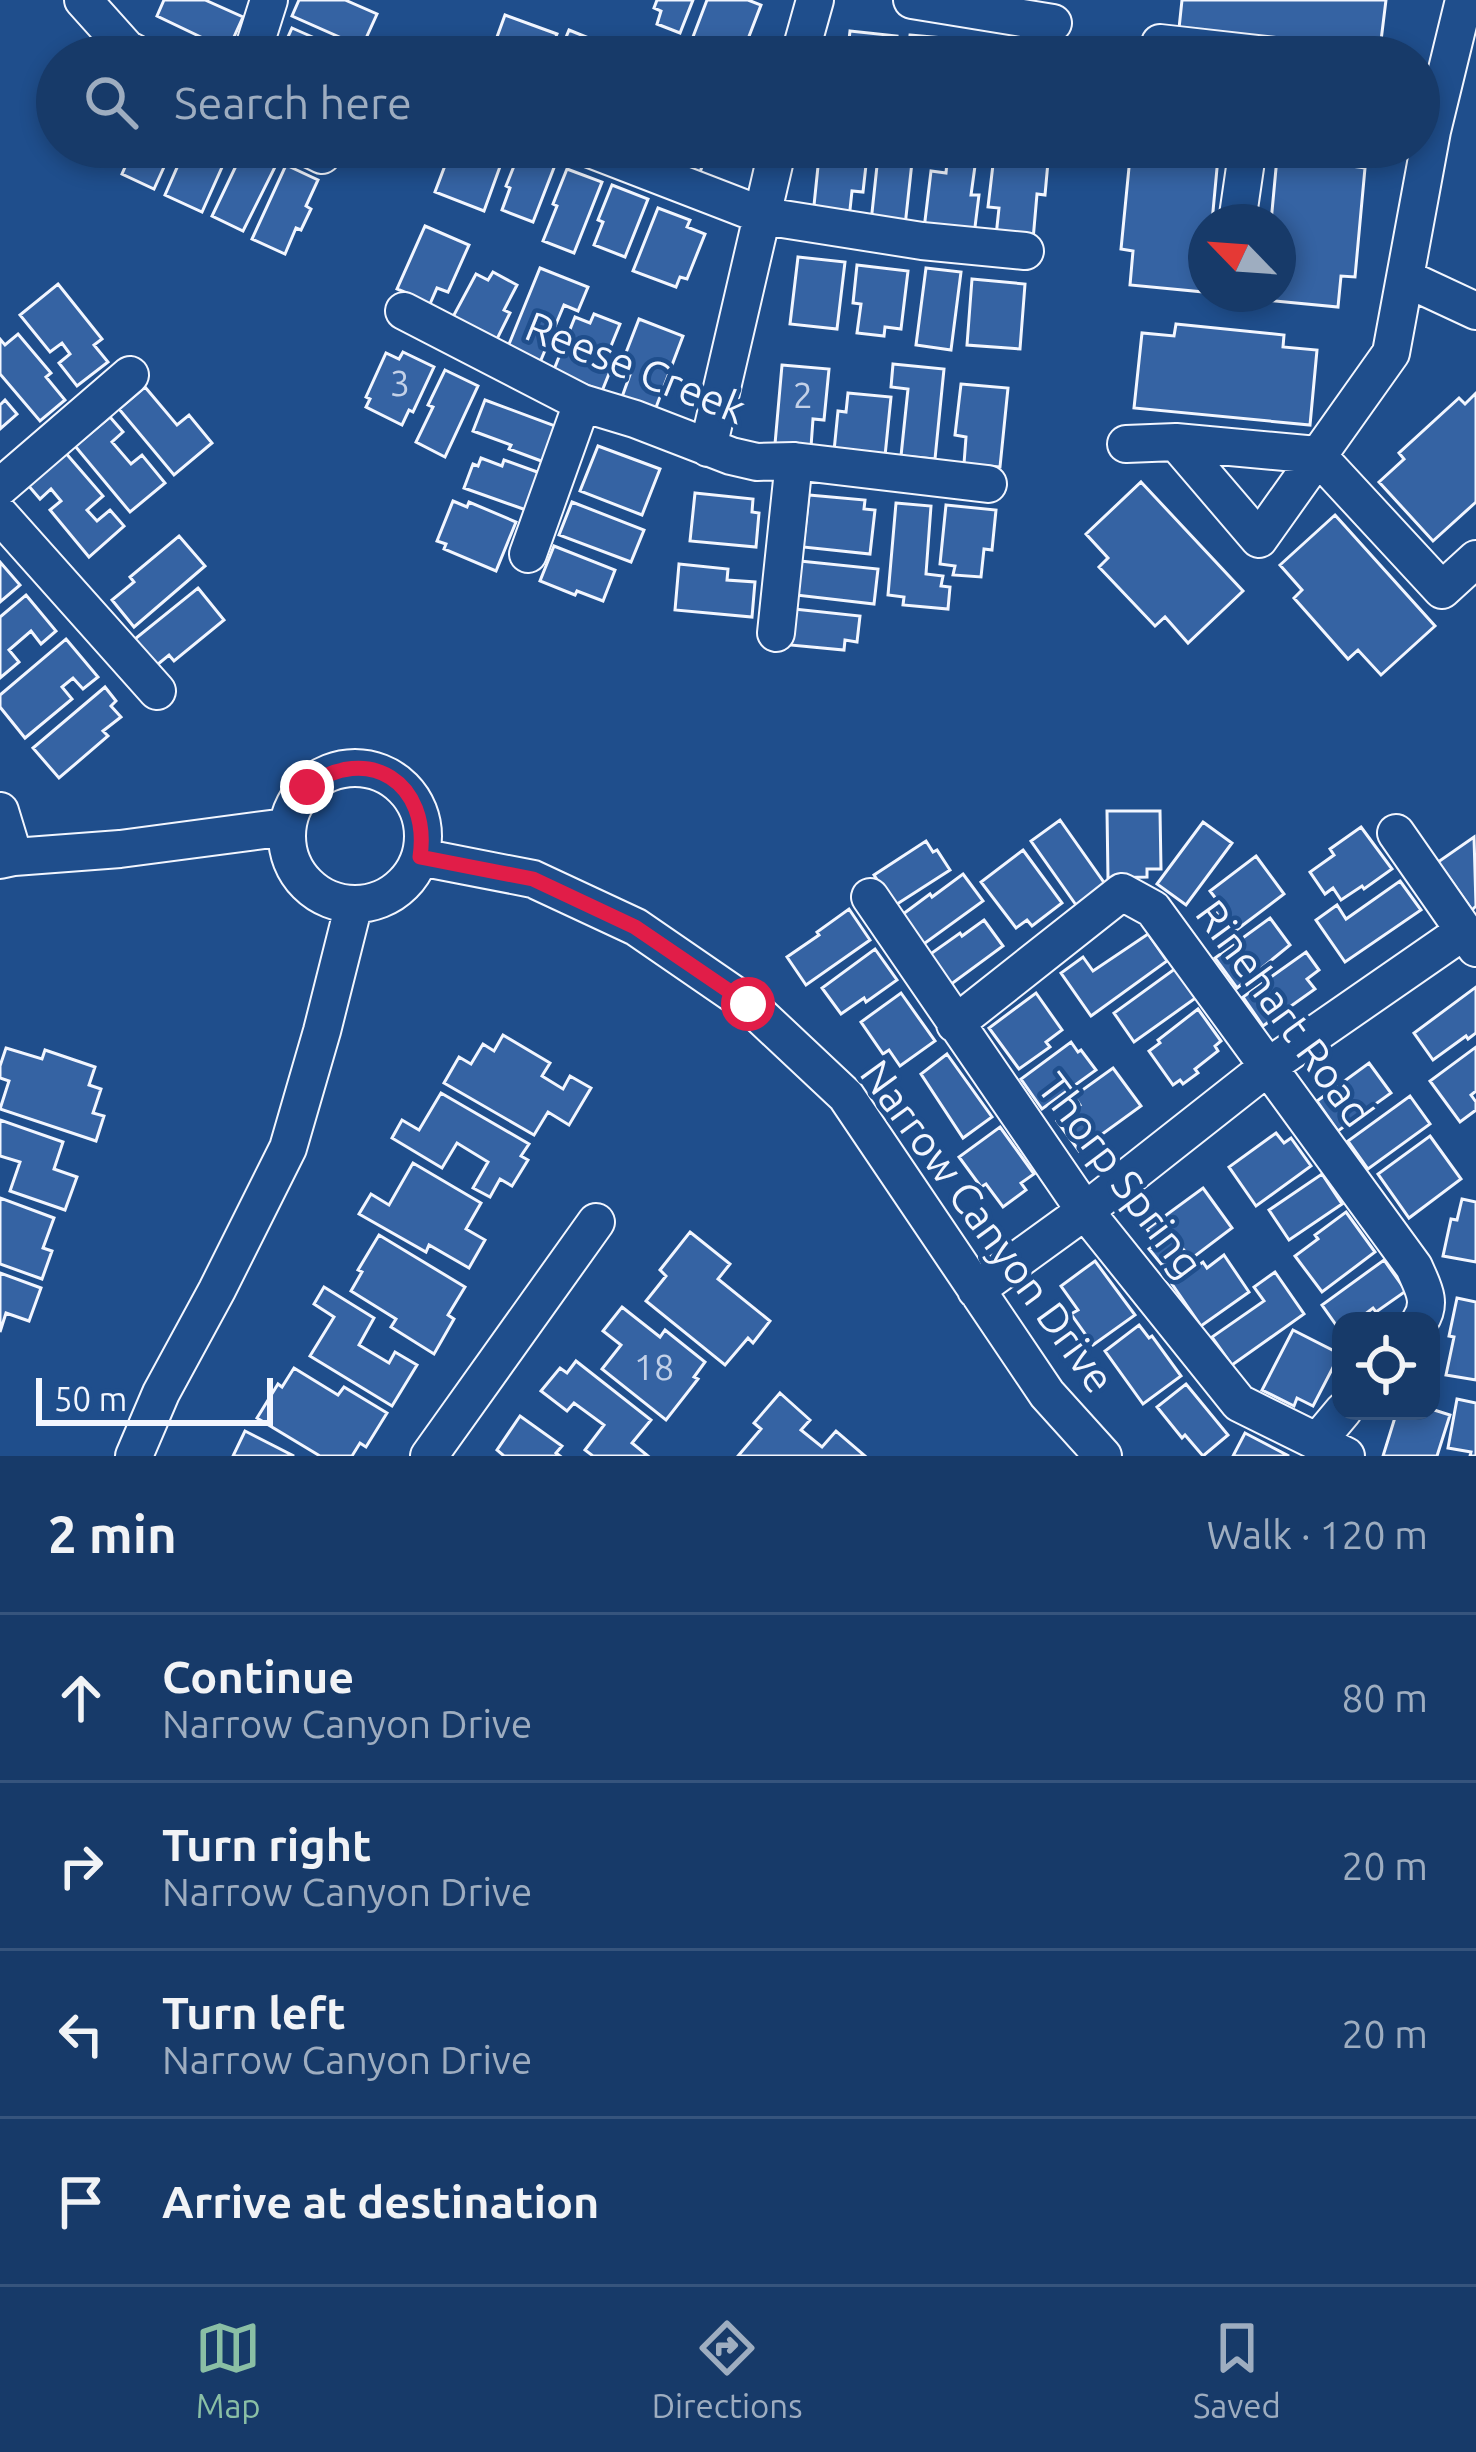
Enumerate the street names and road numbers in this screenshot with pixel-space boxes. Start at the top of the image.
street label: Reese Creek [519,302,753,432]
street label: Rinehart Road [1187,891,1383,1135]
street label: Narrow Canyon Drive [852,1051,1124,1401]
street label: Thorp Spring [1029,1064,1213,1286]

